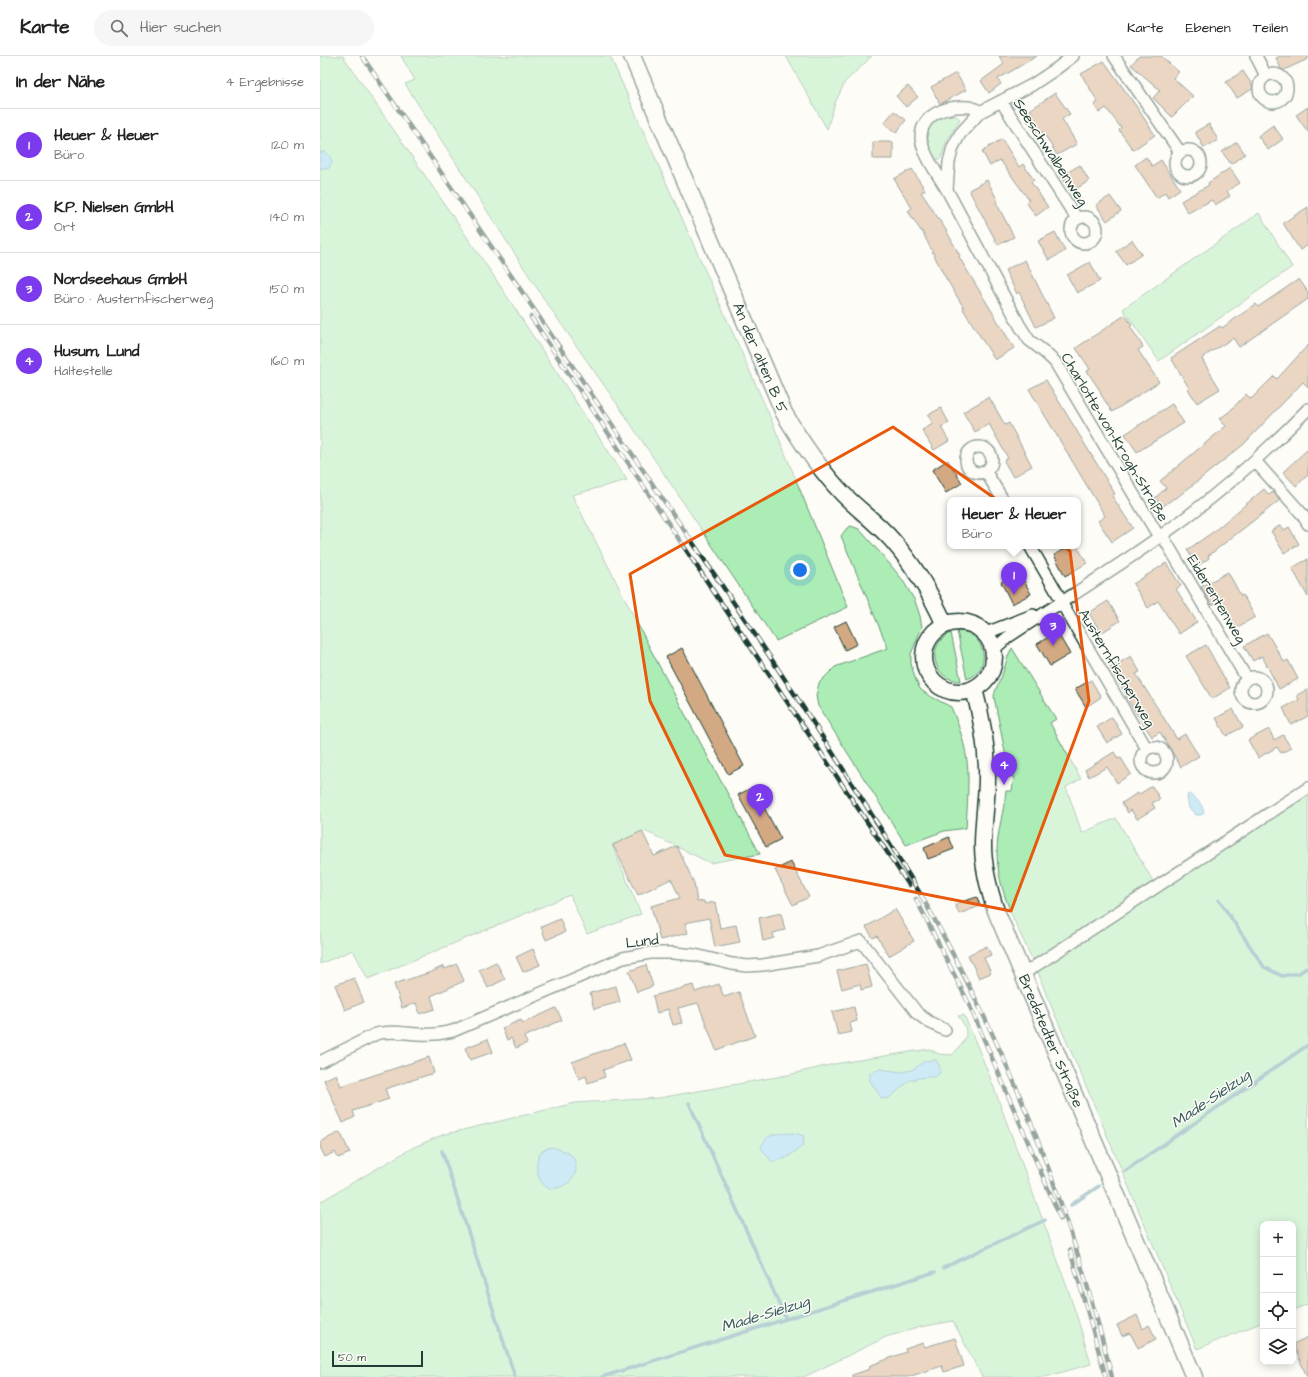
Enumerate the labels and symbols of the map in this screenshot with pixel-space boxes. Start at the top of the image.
street label: Seeschwalbenweg [1007,94,1093,211]
street label: An der alten B 5 [727,299,793,417]
street label: Charlotte-von-Krogh-Straße [1055,349,1174,526]
street label: Eiderentenweg [1181,551,1252,648]
your location [790,560,810,580]
pin: 1 [1001,562,1027,595]
street label: Austernfischerweg [1072,605,1160,732]
pin: 3 [1040,613,1066,646]
pin: 4 [991,752,1017,785]
pin: 2 [747,784,773,817]
street label: Lund [624,929,660,954]
street label: Bredstedter Straße [1013,971,1088,1111]
water label: Made-Sielzug [1167,1063,1257,1134]
water label: Made-Sielzug [718,1290,814,1339]
scale bar [332,1349,423,1368]

